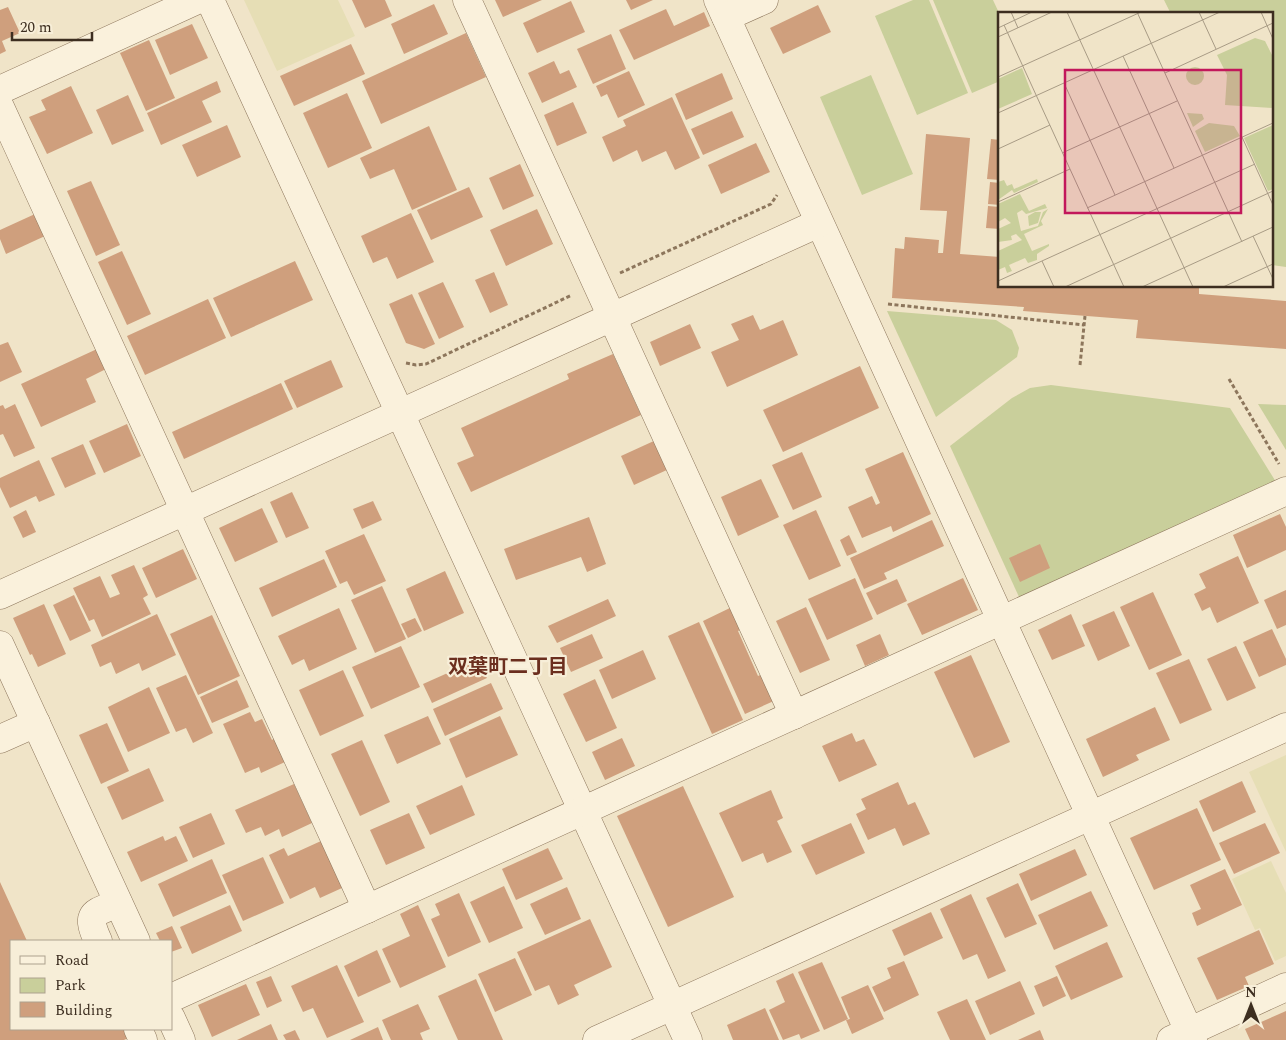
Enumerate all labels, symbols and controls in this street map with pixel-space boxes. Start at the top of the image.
scale bar [12,10,92,42]
inset map [998,12,1274,288]
text: 20 m [20,16,52,39]
district label: 双葉町二丁目 [448,652,568,682]
legend [10,940,172,1030]
text: Road [55,949,89,972]
text: Park [55,974,86,997]
north arrow [1226,980,1276,1030]
text: N [1245,982,1257,1003]
text: Building [55,999,112,1022]

